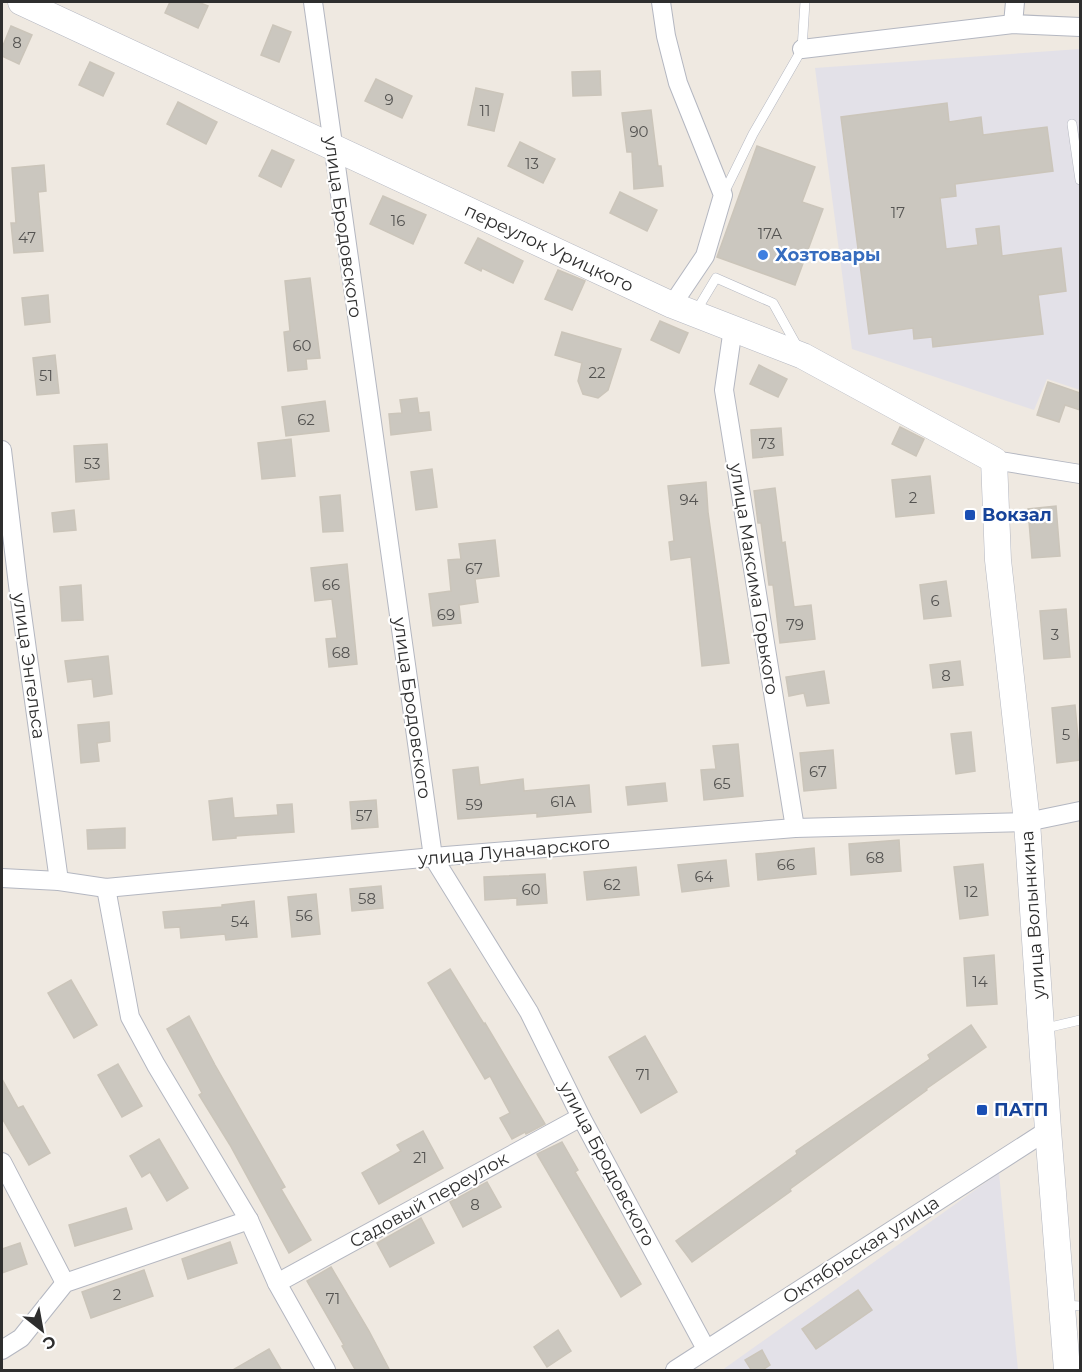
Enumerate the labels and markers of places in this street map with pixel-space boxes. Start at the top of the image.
place label: Хозтовары [775,244,880,266]
marker: Хозтовары [756,248,770,262]
place label: Вокзал [982,504,1052,526]
marker: Вокзал [963,508,977,522]
place label: ПАТП [994,1099,1048,1121]
marker: ПАТП [975,1103,989,1117]

